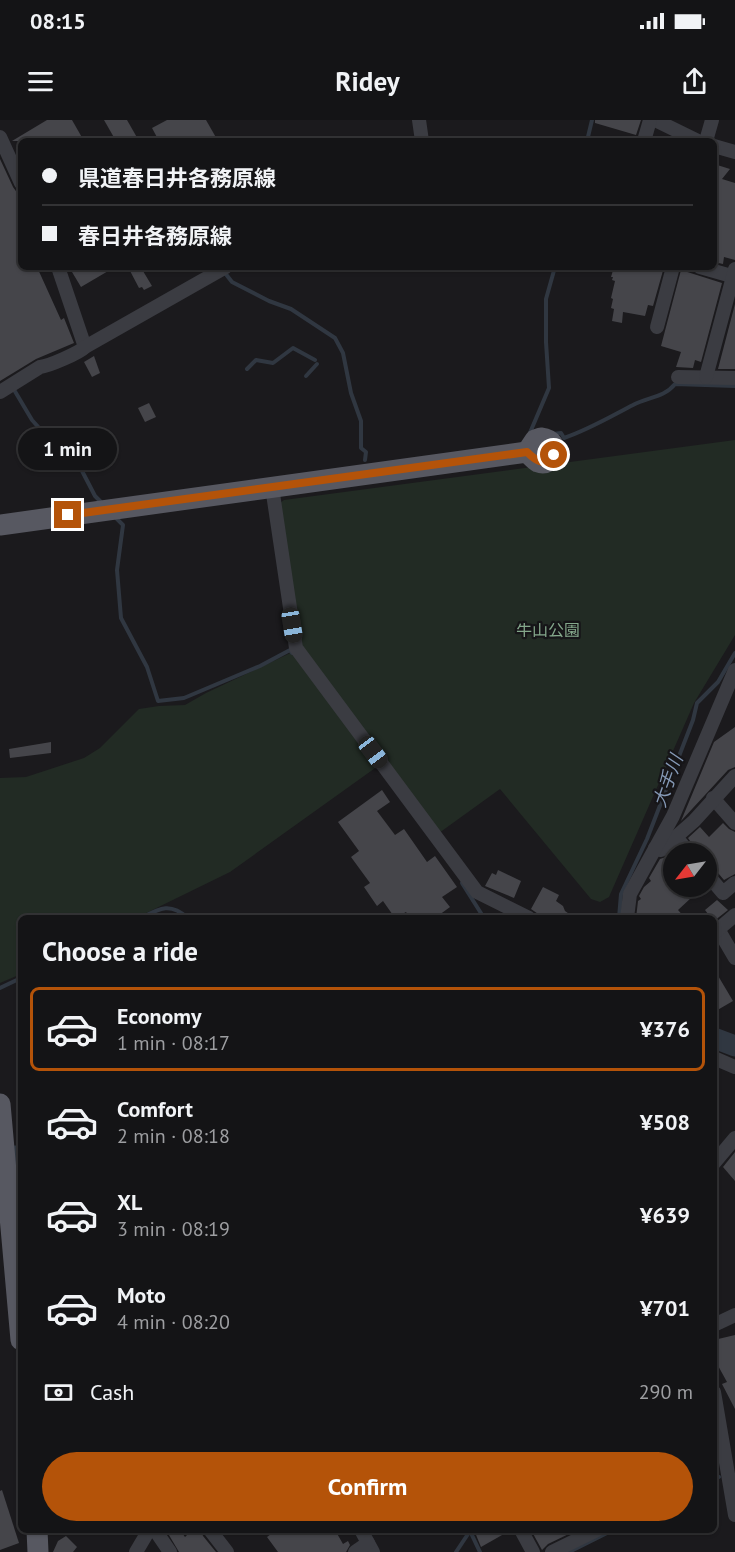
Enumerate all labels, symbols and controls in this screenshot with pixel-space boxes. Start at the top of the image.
text: 08:15 [30,7,86,35]
text: Ridey [335,64,400,98]
icon: menu [24,65,57,98]
icon: share [678,65,711,98]
text: 県道春日井各務原線 [78,164,276,192]
text: 春日井各務原線 [78,222,232,250]
callout: 1 min [19,428,118,470]
text: 1 min [43,436,92,462]
route start [540,441,567,468]
route end [54,501,81,528]
car [280,606,304,644]
park label: 牛山公園 [516,620,580,640]
car [355,732,391,772]
water label: 大手川 [647,750,688,810]
north arrow [663,843,717,897]
map controls [663,843,717,897]
text: Choose a ride [42,934,198,968]
icon: car [45,1002,99,1056]
text: Economy [117,1002,201,1030]
text: ¥376 [640,1015,690,1043]
text: 1 min · 08:17 [117,1030,230,1056]
icon: car [45,1095,99,1149]
text: Comfort [117,1095,193,1123]
text: ¥508 [640,1108,690,1136]
text: 2 min · 08:18 [117,1123,230,1149]
icon: car [45,1188,99,1242]
text: XL [117,1188,142,1216]
text: ¥639 [640,1201,690,1229]
text: 3 min · 08:19 [117,1216,230,1242]
icon: car [45,1281,99,1335]
text: Moto [117,1281,166,1309]
text: ¥701 [640,1294,690,1322]
text: 4 min · 08:20 [117,1309,230,1335]
icon: cash [42,1376,75,1409]
text: Cash [90,1378,134,1406]
text: 290 m [639,1379,693,1405]
button: Confirm [42,1452,693,1521]

